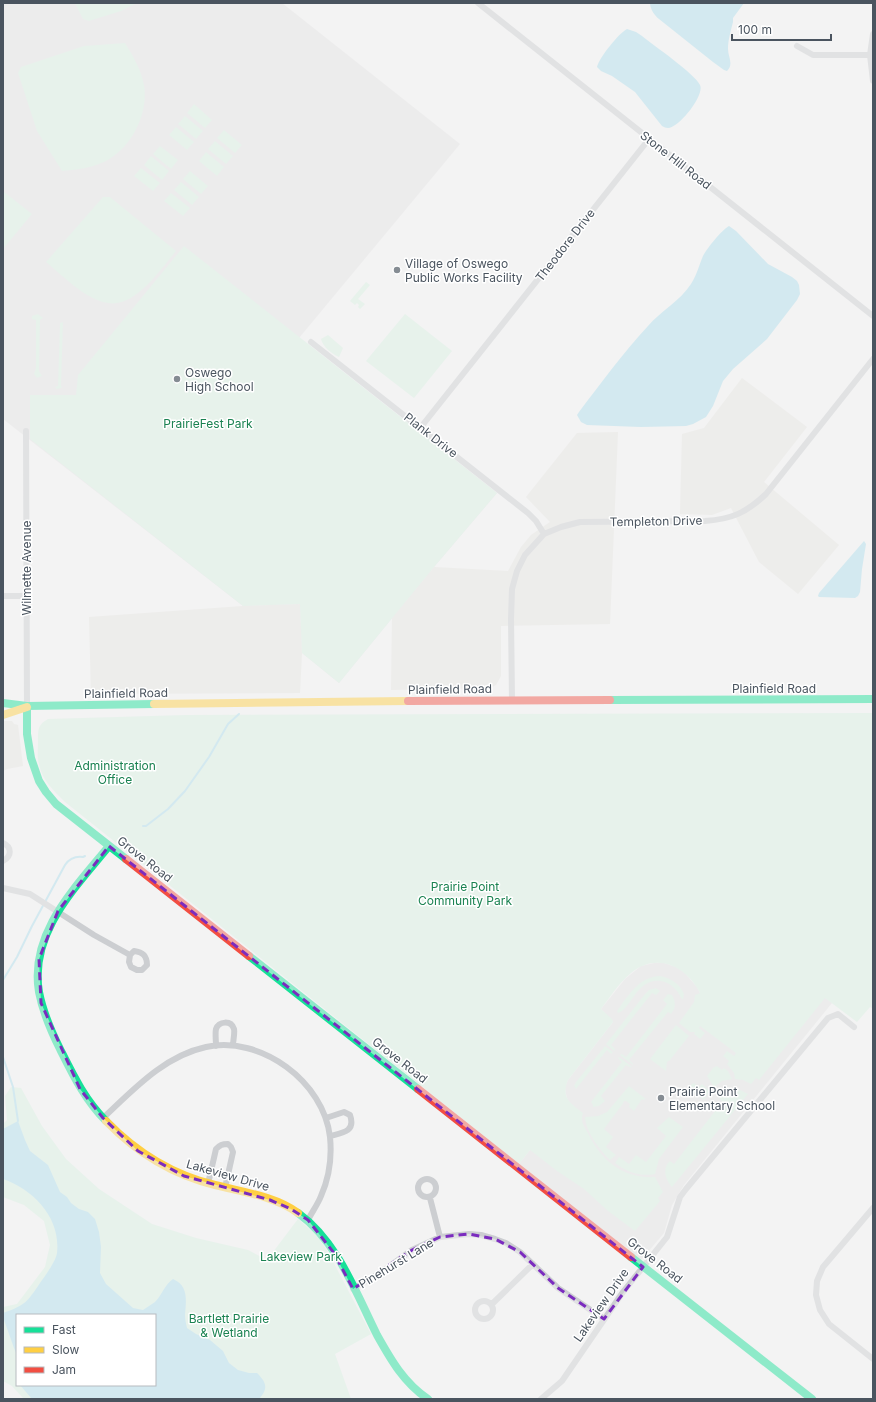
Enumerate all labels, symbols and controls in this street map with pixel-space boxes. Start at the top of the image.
scale bar [732,16,831,42]
text: 100 m [738,22,772,37]
street label: Stone Hill Road [637,128,715,192]
street label: Theodore Drive [532,206,598,284]
place label: Village of Oswego Public Works Facility [405,256,523,285]
marker: Village of Oswego Public Works Facility [392,265,402,275]
place label: Oswego High School [185,365,254,394]
marker: Oswego High School [172,374,182,384]
street label: Plank Drive [401,409,461,461]
park label: PrairieFest Park [163,416,253,431]
street label: Templeton Drive [609,513,703,529]
street label: Wilmette Avenue [19,520,34,616]
street label: Plainfield Road [408,681,492,697]
street label: Plainfield Road [732,681,816,696]
street label: Plainfield Road [84,685,168,701]
park label: Administration Office [74,758,156,787]
street label: Grove Road [114,833,176,885]
park label: Prairie Point Community Park [418,879,512,908]
street label: Grove Road [369,1034,431,1086]
place label: Prairie Point Elementary School [669,1084,775,1113]
marker: Prairie Point Elementary School [656,1093,666,1103]
street label: Lakeview Drive [185,1156,271,1194]
street label: Grove Road [624,1234,686,1286]
street label: Pinehurst Lane [356,1235,436,1291]
park label: Lakeview Park [260,1249,342,1264]
street label: Lakeview Drive [570,1265,632,1345]
park label: Bartlett Prairie & Wetland [189,1311,269,1340]
legend [16,1314,156,1386]
text: Fast [52,1322,76,1337]
text: Slow [52,1342,80,1357]
text: Jam [52,1362,76,1377]

